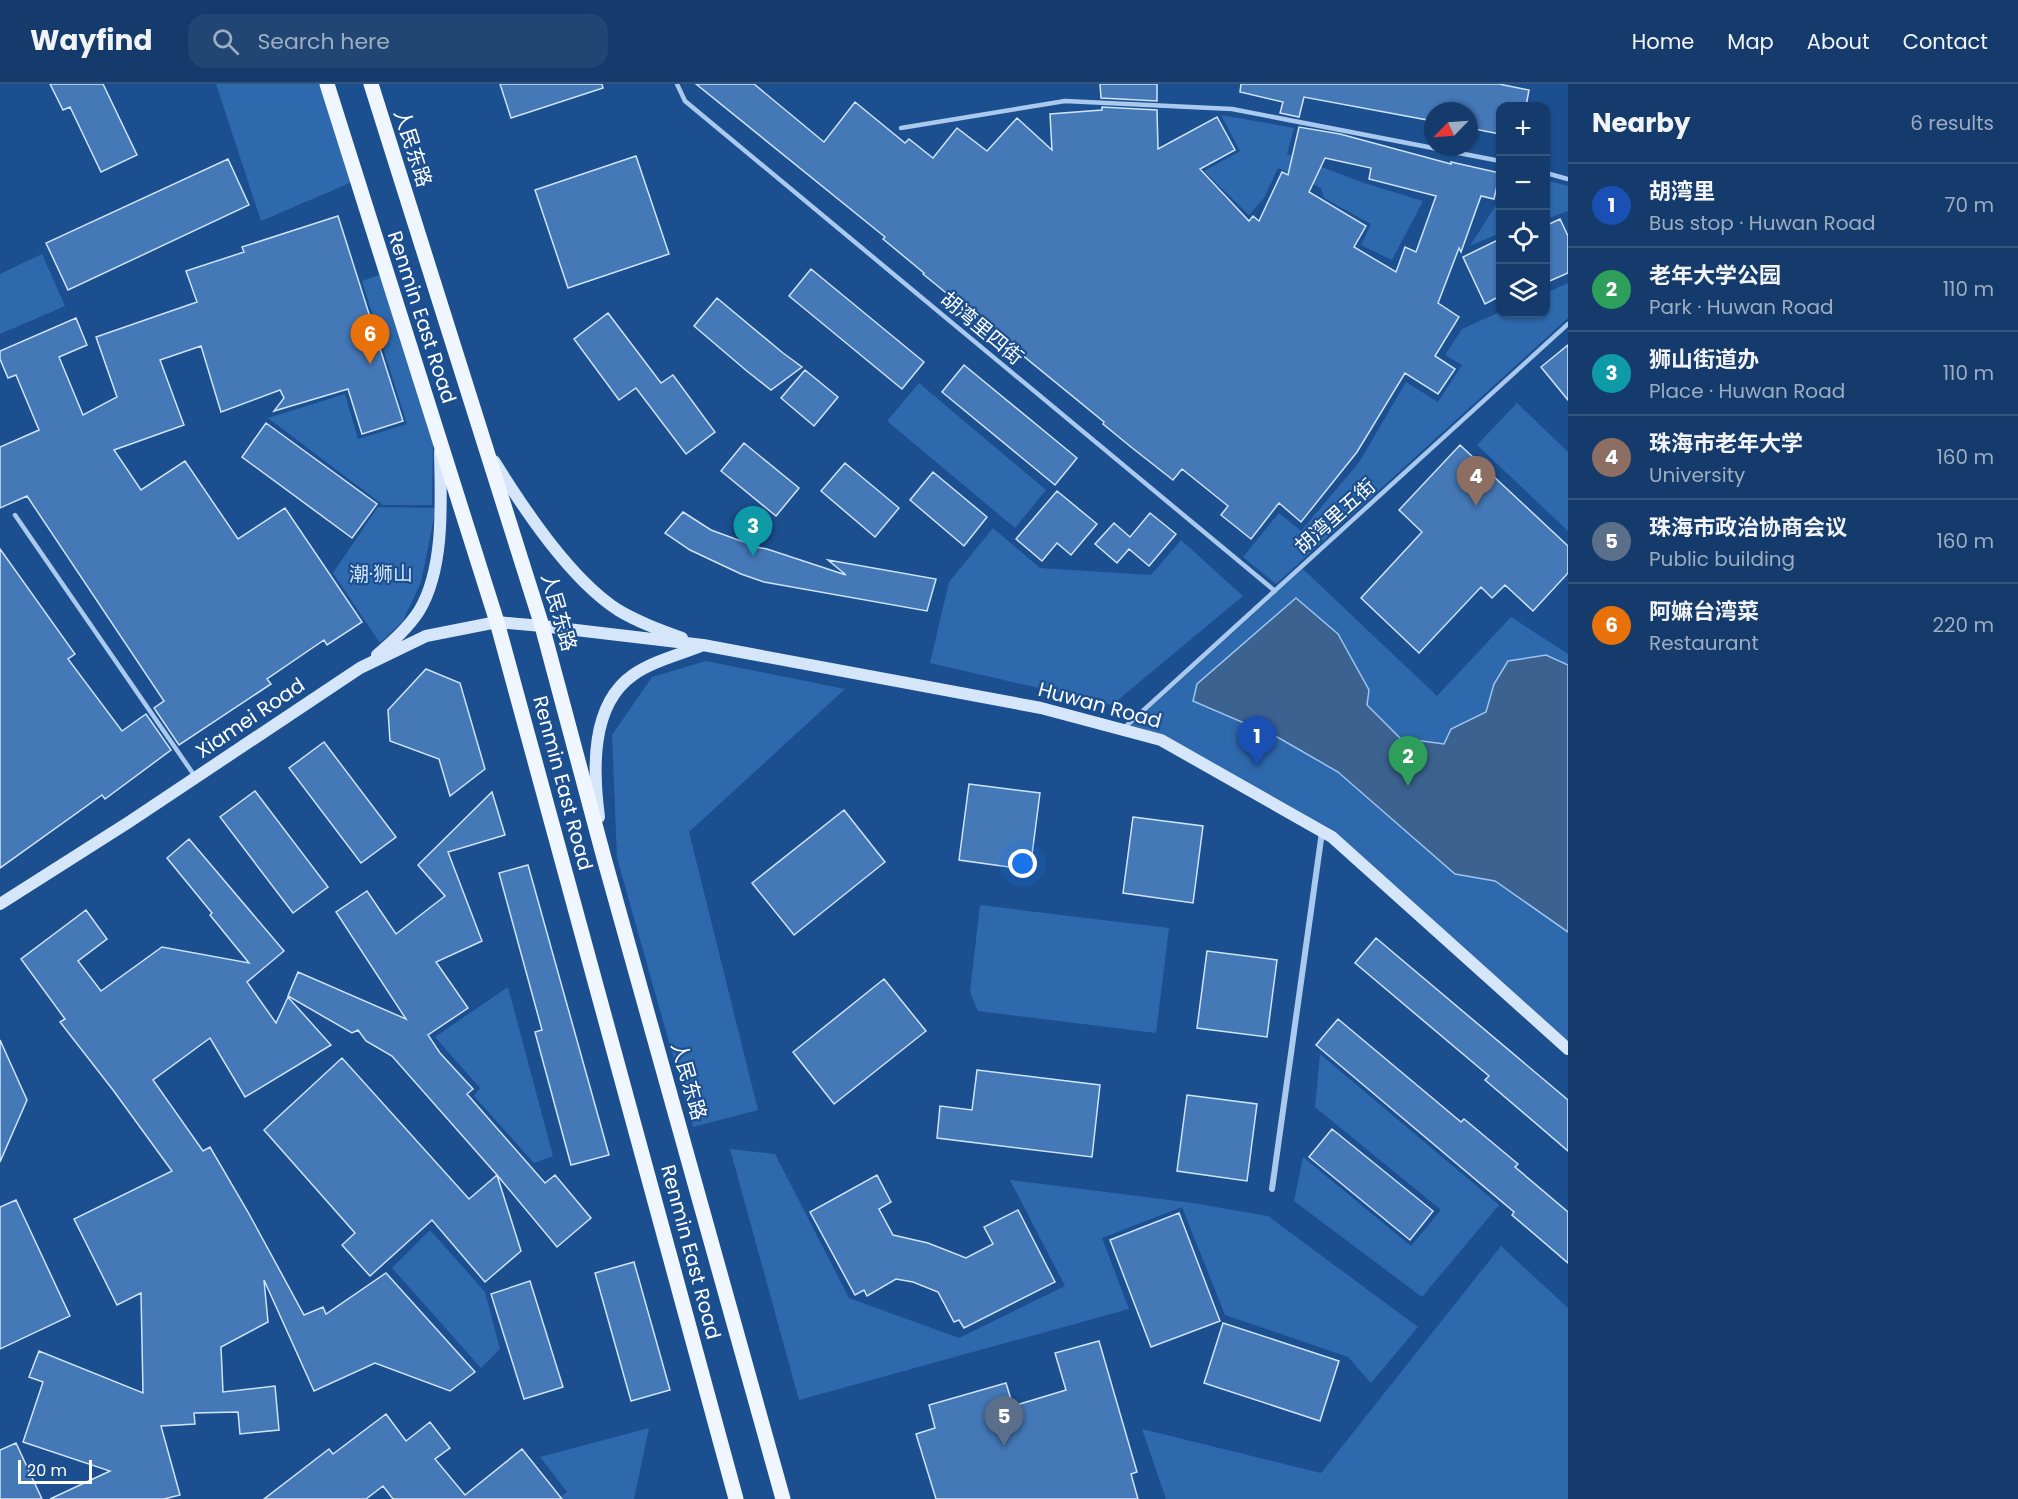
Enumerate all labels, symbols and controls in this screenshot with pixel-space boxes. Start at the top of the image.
search box [188,14,608,68]
text: Wayfind [30,21,152,60]
icon: search [209,25,242,58]
text: Search here [257,26,390,57]
text: Home [1632,27,1694,56]
text: Map [1727,27,1774,56]
text: About [1807,27,1870,56]
text: Contact [1903,27,1988,56]
north arrow [1424,102,1478,156]
map controls [1496,102,1550,318]
button: + [1496,102,1550,156]
text: Nearby [1592,105,1690,141]
street label: 人民东路 [387,106,439,190]
text: 6 results [1910,109,1994,137]
button: − [1496,156,1550,210]
text: 胡湾里 [1649,176,1715,207]
text: 1 [1608,191,1615,219]
text: 70 m [1945,191,1994,219]
text: Bus stop · Huwan Road [1649,209,1876,237]
button: locate [1496,210,1550,264]
street label: Renmin East Road [381,227,463,407]
text: 老年大学公园 [1649,260,1781,291]
button: layers [1496,264,1550,318]
text: 2 [1606,275,1617,303]
text: 110 m [1943,275,1994,303]
street label: 胡湾里四街 [935,285,1029,371]
text: Park · Huwan Road [1649,293,1833,321]
pin: 6 [350,314,389,364]
text: 狮山街道办 [1649,344,1759,375]
text: 3 [1605,359,1618,387]
text: 110 m [1943,359,1994,387]
text: Place · Huwan Road [1649,377,1845,405]
text: 珠海市老年大学 [1649,428,1803,459]
text: 4 [1605,443,1618,471]
text: 160 m [1936,443,1994,471]
pin: 4 [1456,456,1496,506]
text: University [1649,461,1745,489]
street label: 胡湾里五街 [1288,472,1382,560]
pin: 3 [734,506,772,556]
text: 珠海市政治协商会议 [1649,512,1847,543]
text: 5 [1605,527,1618,555]
text: 160 m [1936,527,1994,555]
text: Public building [1649,545,1795,573]
park label: 潮·狮山 [349,560,413,588]
street label: 人民东路 [535,570,583,654]
text: 阿嫲台湾菜 [1649,596,1759,627]
text: 6 [1605,611,1618,639]
text: 220 m [1933,611,1994,639]
text: Restaurant [1649,629,1759,657]
street label: Xiamei Road [190,671,310,765]
street label: Huwan Road [1035,675,1165,735]
street label: Renmin East Road [526,693,600,873]
pin: 1 [1238,716,1276,766]
pin: 2 [1388,736,1428,786]
your location [1008,849,1037,878]
street label: 人民东路 [665,1039,713,1123]
street label: Renmin East Road [654,1162,728,1342]
pin: 5 [984,1396,1024,1446]
scale bar [18,1457,92,1484]
text: 20 m [27,1459,67,1482]

